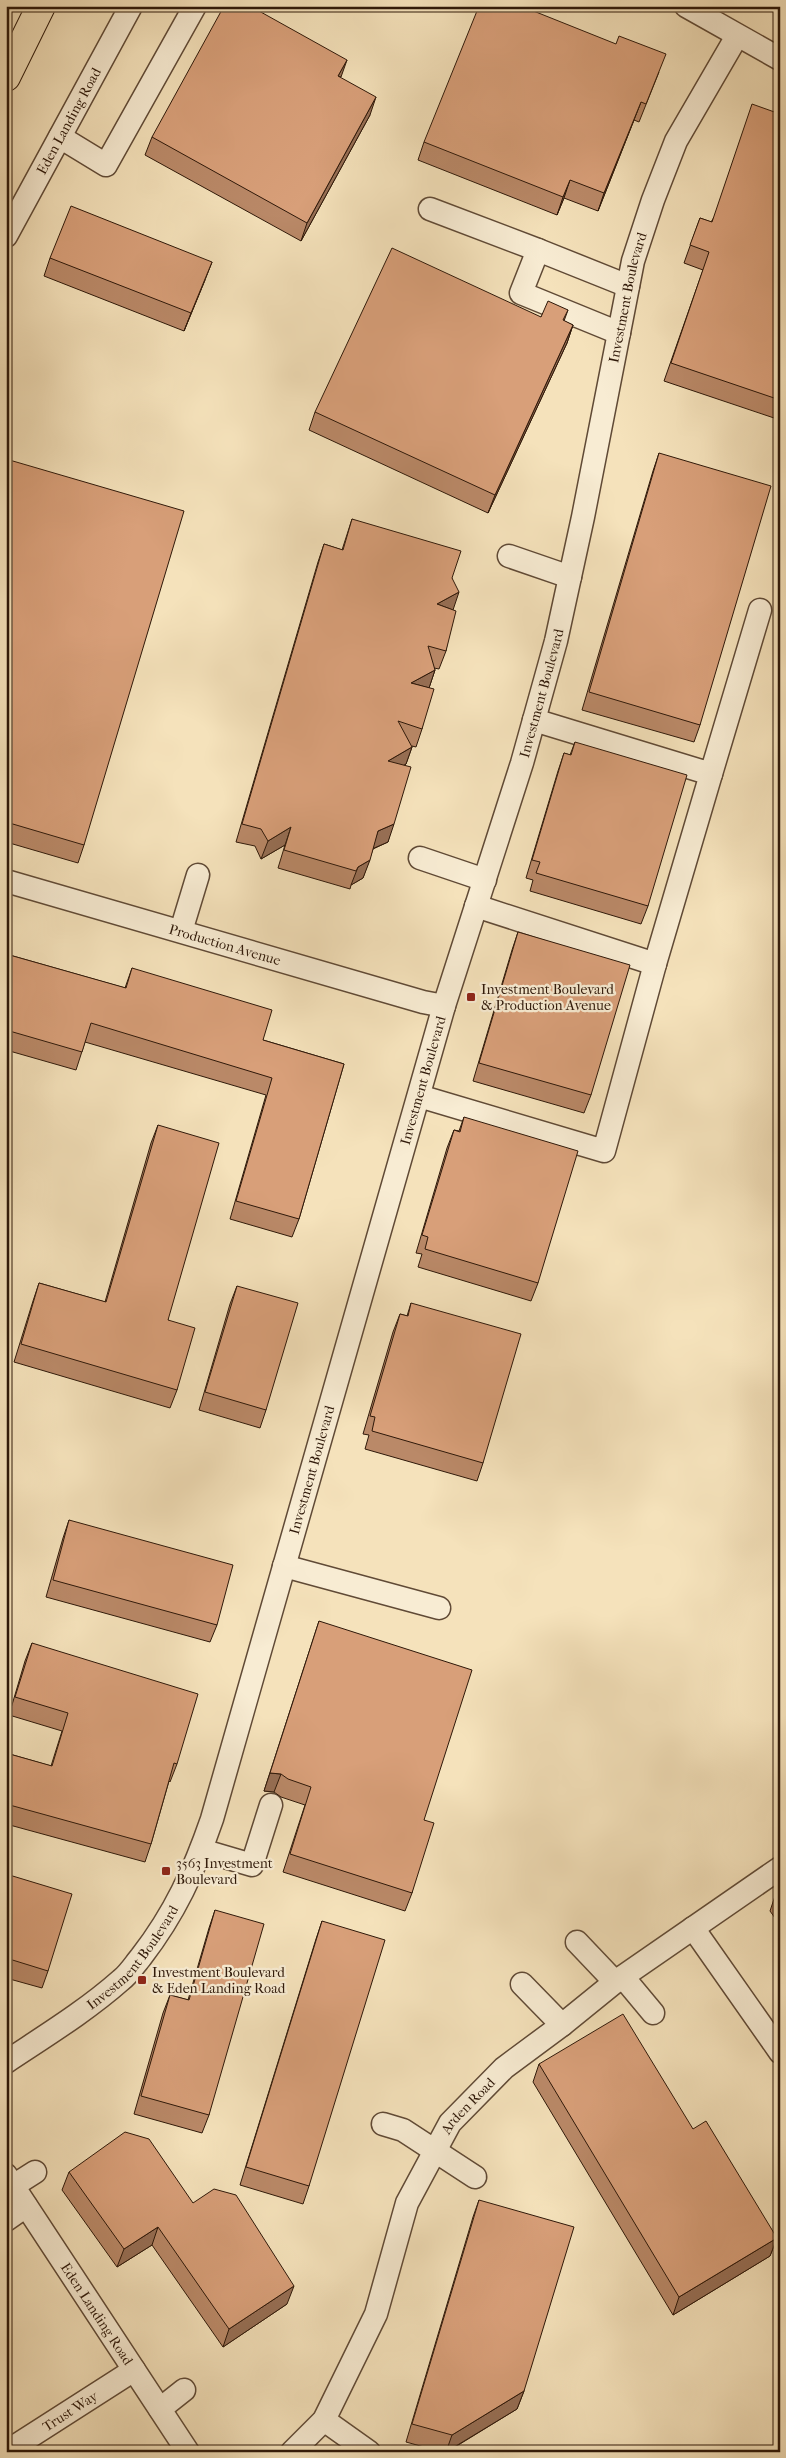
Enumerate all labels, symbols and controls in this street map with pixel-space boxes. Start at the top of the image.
street label: Eden Landing Road [33,64,105,177]
street label: Investment Boulevard [605,230,650,364]
street label: Investment Boulevard [515,627,567,760]
street label: Production Avenue [167,920,283,969]
place label: Investment Boulevard & Production Avenue [481,981,614,1014]
marker: Investment Boulevard & Production Avenue [465,991,477,1003]
street label: Investment Boulevard [396,1014,449,1147]
street label: Investment Boulevard [285,1403,338,1536]
place label: 3563 Investment Boulevard [176,1855,273,1888]
marker: 3563 Investment Boulevard [160,1865,172,1877]
street label: Investment Boulevard [83,1902,182,2013]
place label: Investment Boulevard & Eden Landing Road [152,1964,286,1997]
marker: Investment Boulevard & Eden Landing Road [136,1974,148,1986]
street label: Arden Road [437,2074,499,2138]
street label: Eden Landing Road [57,2259,137,2368]
street label: Trust Way [39,2387,101,2435]

